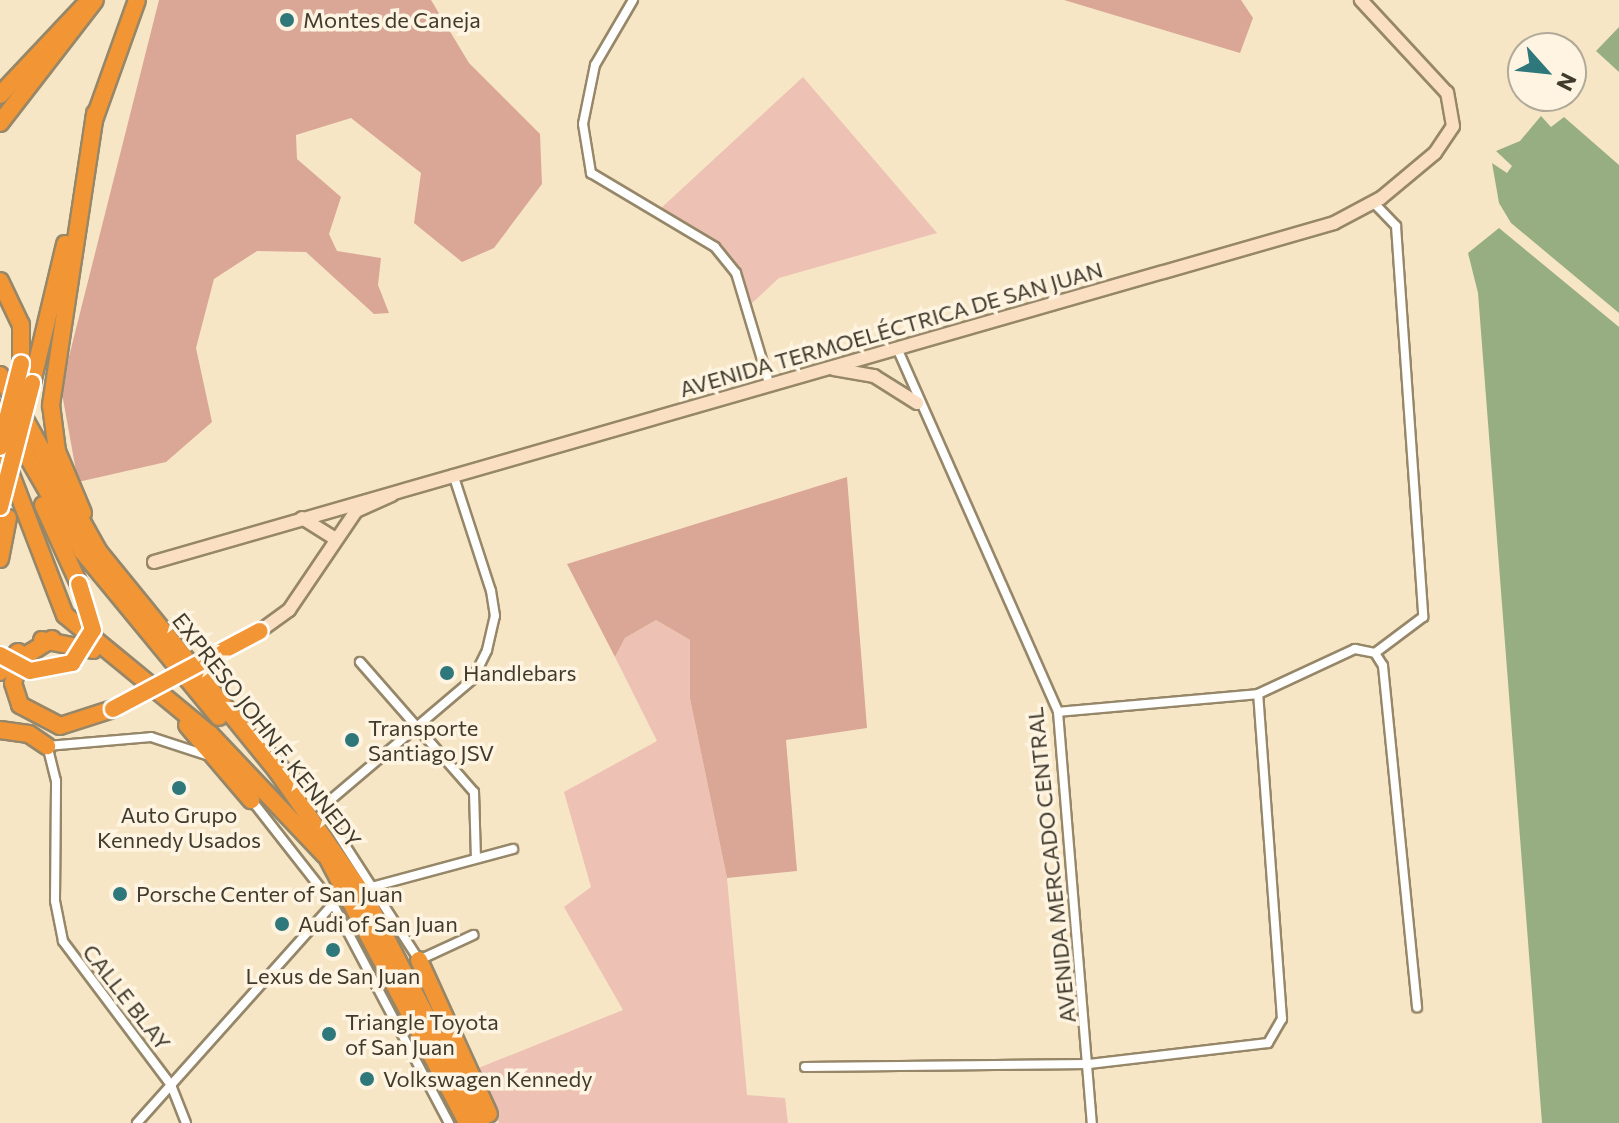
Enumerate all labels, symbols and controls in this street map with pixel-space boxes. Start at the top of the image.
place label: Montes de Caneja [303,7,481,33]
marker: Montes de Caneja [278,11,296,29]
north arrow [1507,32,1587,112]
text: N [1551,69,1583,96]
street label: AVENIDA TERMOELÉCTRICA DE SAN JUAN [676,256,1106,402]
street label: EXPRESO JOHN F. KENNEDY [167,608,367,852]
place label: Handlebars [463,660,576,686]
marker: Handlebars [438,664,456,682]
street label: AVENIDA MERCADO CENTRAL [1021,706,1081,1024]
place label: Transporte Santiago JSV [368,714,494,766]
marker: Transporte Santiago JSV [343,731,361,749]
marker: Auto Grupo Kennedy Usados [170,779,188,797]
place label: Auto Grupo Kennedy Usados [97,801,261,852]
place label: Porsche Center of San Juan [136,881,403,907]
marker: Porsche Center of San Juan [111,885,129,903]
place label: Audi of San Juan [298,911,458,937]
marker: Audi of San Juan [273,915,291,933]
street label: CALLE BLAY [77,939,177,1055]
marker: Lexus de San Juan [324,941,342,959]
place label: Lexus de San Juan [246,963,420,989]
place label: Triangle Toyota of San Juan [345,1008,499,1060]
marker: Triangle Toyota of San Juan [320,1025,338,1043]
place label: Volkswagen Kennedy [383,1066,593,1092]
marker: Volkswagen Kennedy [358,1070,376,1088]

